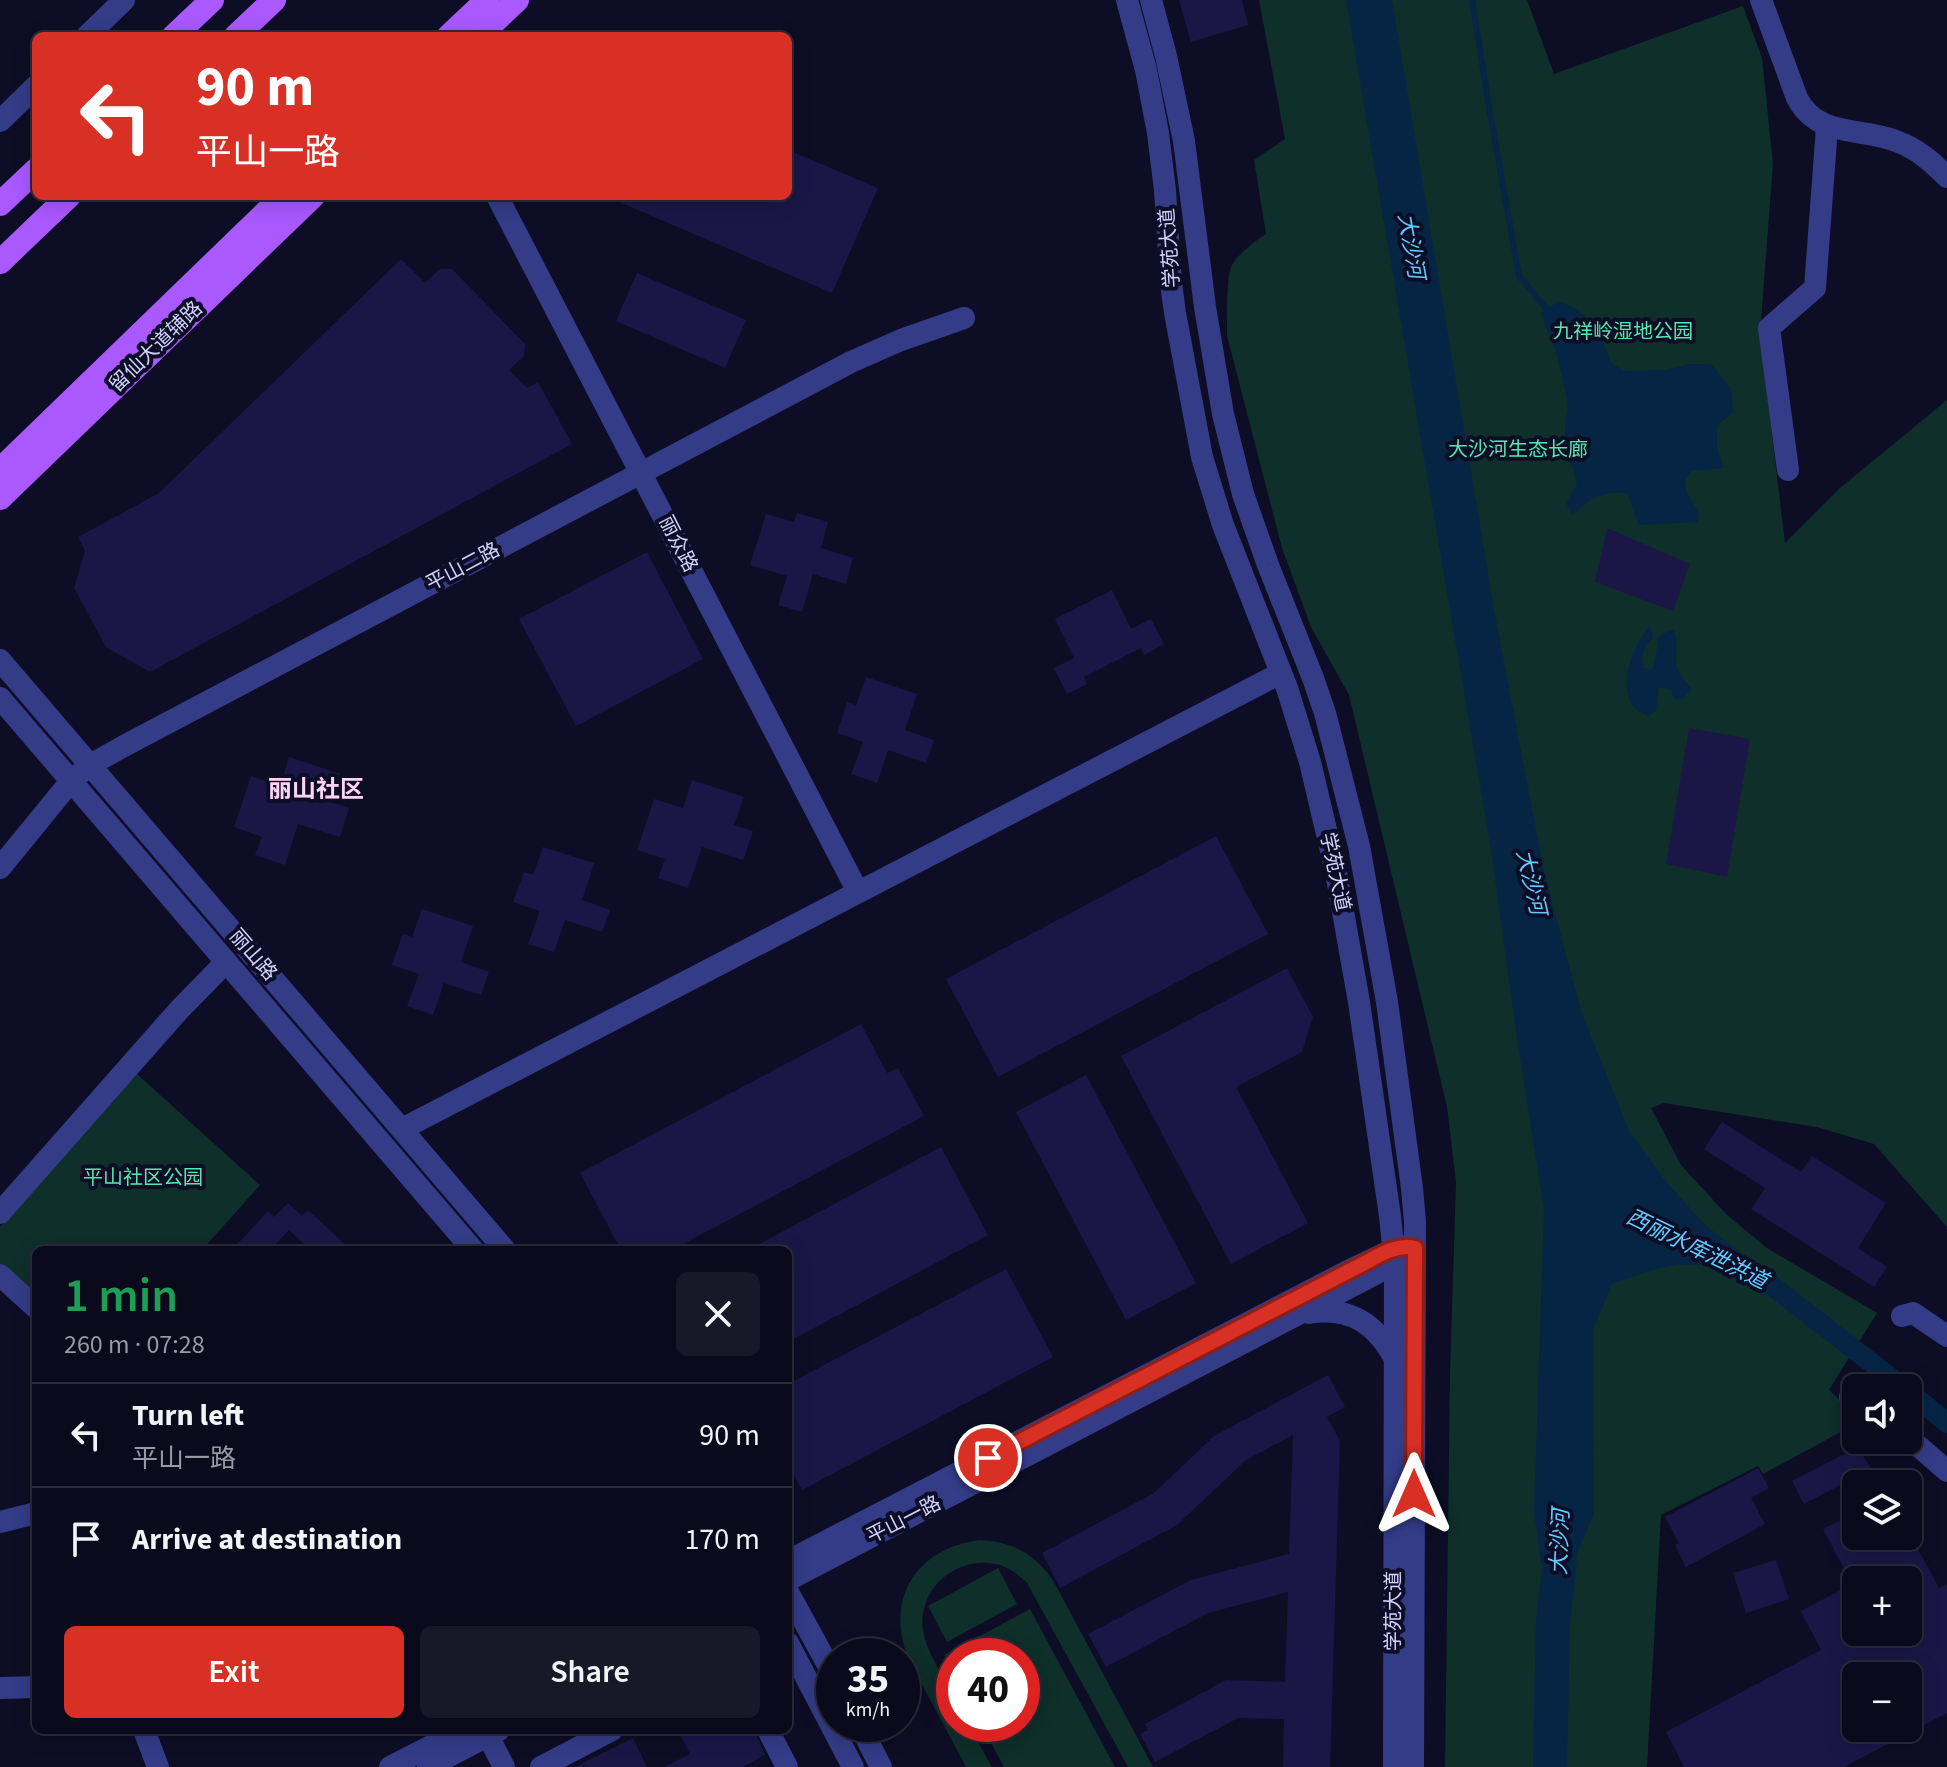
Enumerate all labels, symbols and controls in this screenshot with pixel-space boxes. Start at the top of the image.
text: 90 m [196,48,314,127]
icon: left [64,64,168,168]
text: 平山一路 [196,127,340,178]
street label: 学苑大道 [1153,207,1187,289]
water label: 大沙河 [1390,211,1433,285]
street label: 留仙大道辅路 [103,295,209,399]
park label: 九祥岭湿地公园 [1553,318,1693,346]
park label: 大沙河生态长廊 [1448,436,1588,464]
street label: 丽众路 [652,511,704,577]
street label: 平山二路 [421,536,505,598]
district label: 丽山社区 [268,772,364,807]
street label: 学苑大道 [1313,830,1357,914]
water label: 大沙河 [1508,846,1555,922]
street label: 丽山路 [223,923,283,987]
park label: 平山社区公园 [83,1164,203,1192]
water label: 西丽水库泄洪道 [1621,1201,1776,1298]
text: 1 min [64,1262,178,1330]
button: close [676,1272,760,1356]
text: 260 m · 07:28 [64,1326,205,1363]
map controls [1842,1374,1922,1742]
button: sound [1842,1374,1922,1454]
text: Turn left [132,1394,244,1437]
icon: left [64,1413,108,1457]
text: 90 m [699,1414,760,1457]
pin [954,1424,1022,1492]
icon: arrive [966,1436,1010,1480]
text: 平山一路 [132,1440,236,1477]
position arrow [1372,1452,1456,1536]
button: layers [1842,1470,1922,1550]
street label: 平山一路 [862,1489,946,1551]
water label: 大沙河 [1543,1504,1577,1576]
icon: arrive [64,1517,108,1561]
text: Arrive at destination [132,1518,402,1561]
text: 170 m [684,1518,760,1561]
button: + [1842,1566,1922,1646]
street label: 学苑大道 [1380,1571,1408,1651]
button: Exit [64,1626,404,1718]
button: Share [420,1626,760,1718]
speed limit sign: 40 [936,1638,1040,1742]
text: 35 [847,1651,889,1708]
button: − [1842,1662,1922,1742]
text: km/h [846,1696,890,1724]

